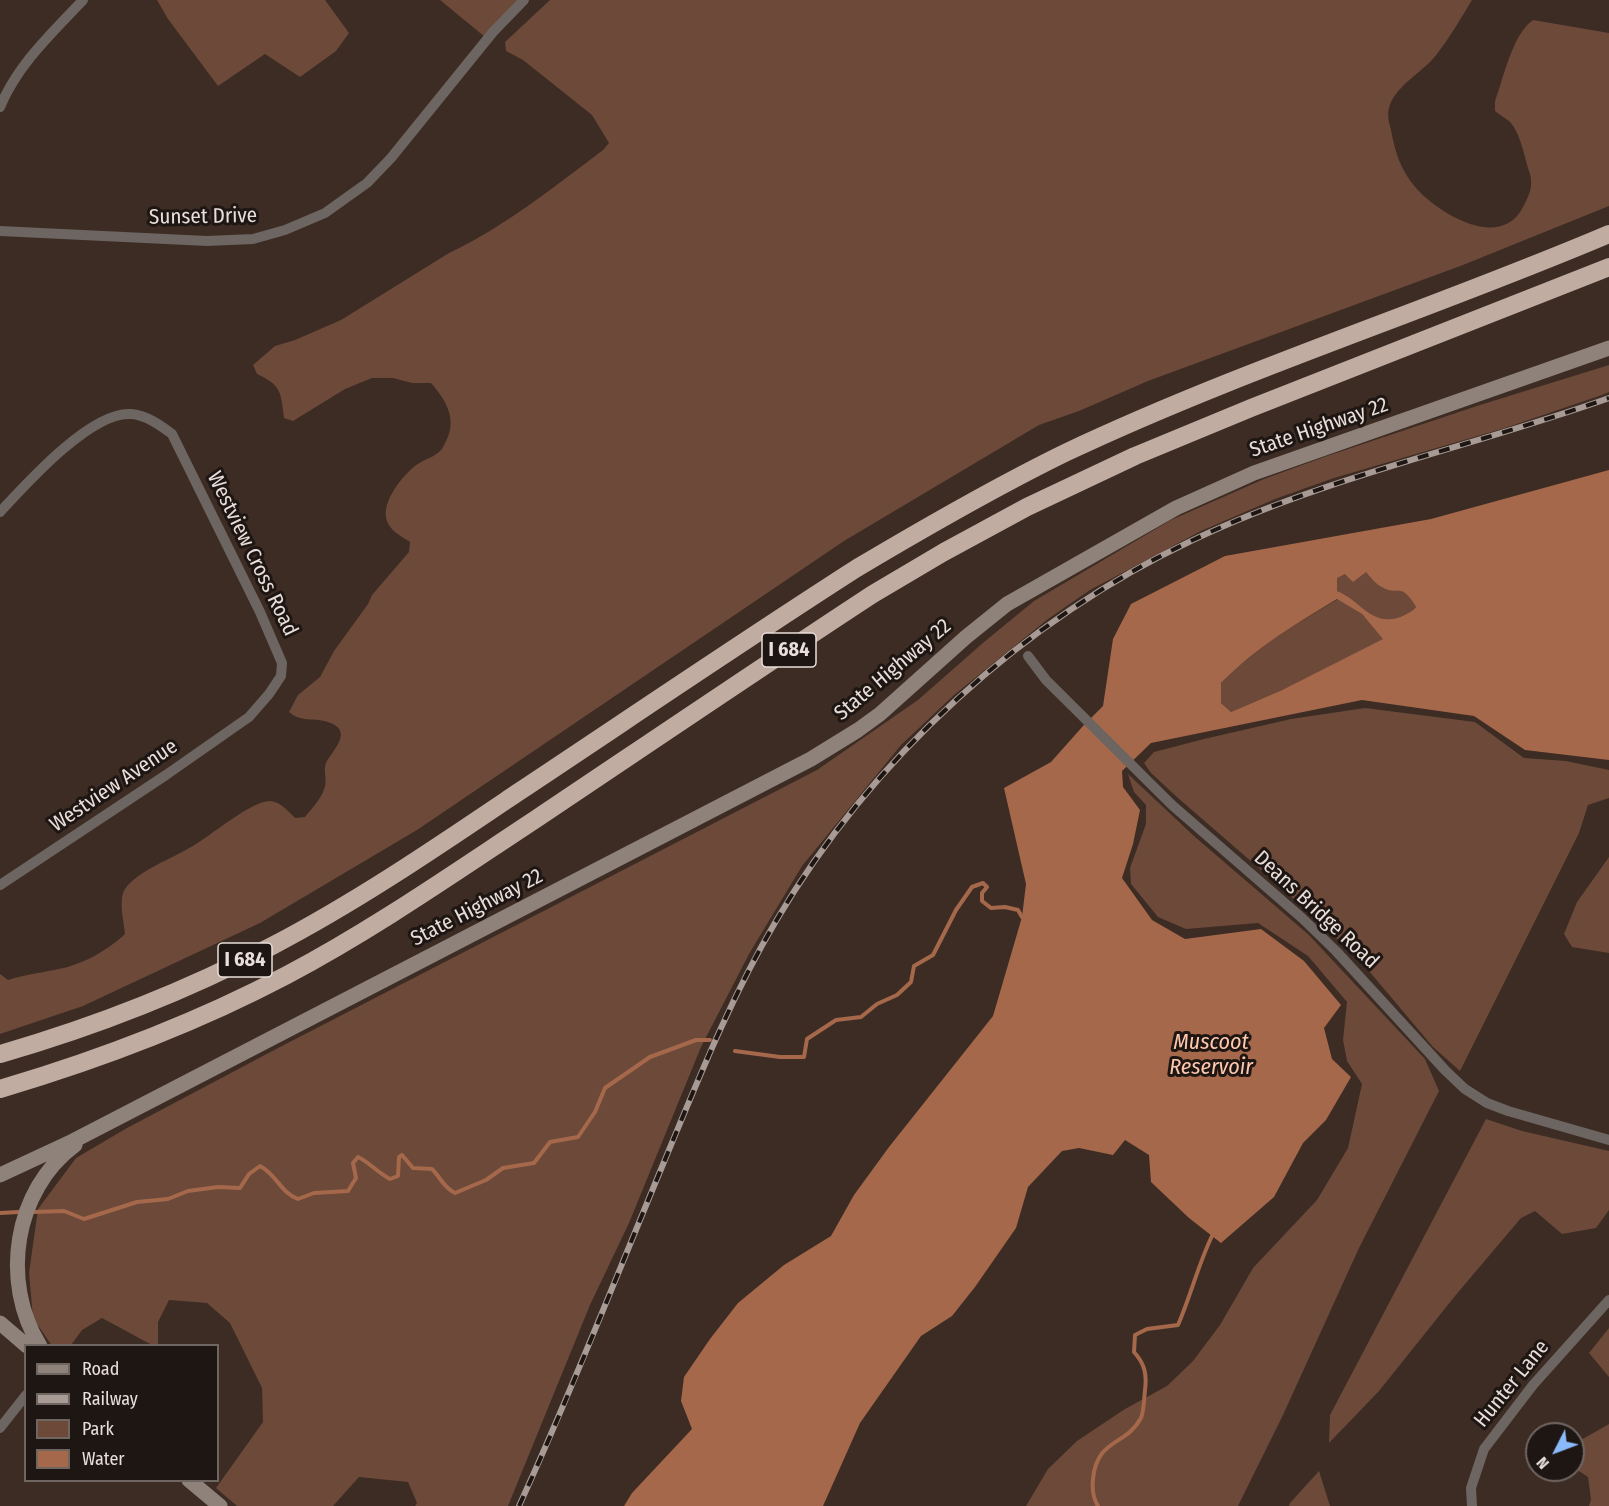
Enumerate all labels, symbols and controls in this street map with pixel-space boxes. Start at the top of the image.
street label: Sunset Drive [149,203,257,231]
street label: State Highway 22 [1247,393,1391,463]
street label: Westview Cross Road [201,468,303,640]
street label: State Highway 22 [830,614,956,726]
road number: I 684 [762,633,816,667]
street label: Westview Avenue [45,734,183,838]
street label: Deans Bridge Road [1248,846,1384,974]
street label: State Highway 22 [407,864,547,952]
road number: I 684 [218,943,272,977]
water label: Muscoot Reservoir [1169,1030,1253,1082]
street label: Hunter Lane [1469,1335,1555,1433]
legend [24,1344,219,1482]
text: Road [82,1358,119,1380]
text: Railway [82,1388,138,1410]
text: Park [82,1418,114,1440]
north arrow [1525,1422,1585,1482]
text: Water [82,1448,125,1470]
text: N [1532,1453,1553,1473]

